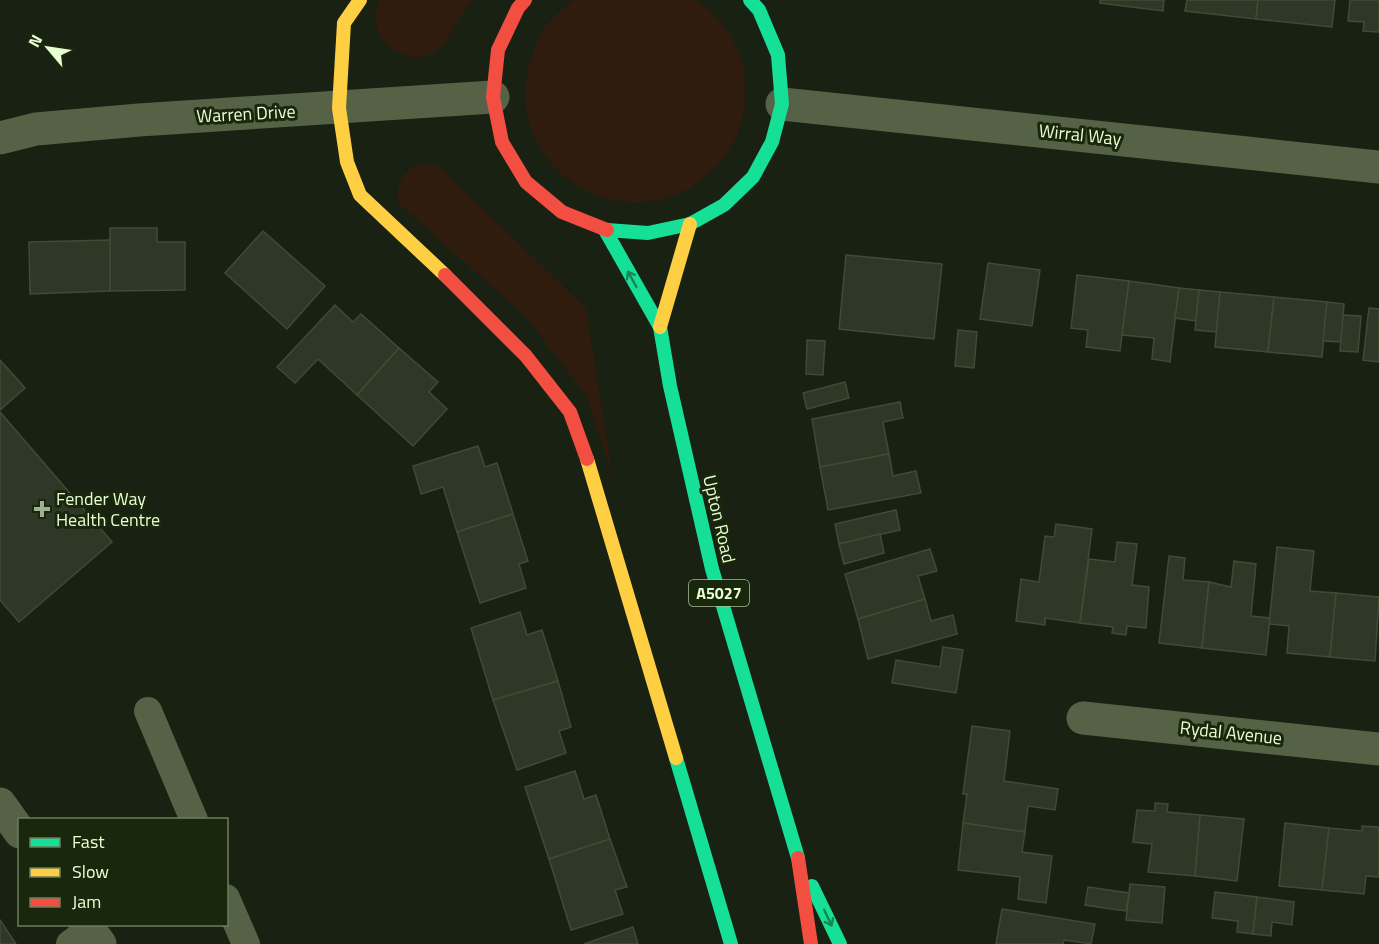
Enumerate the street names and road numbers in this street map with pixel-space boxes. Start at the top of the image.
street label: Warren Drive [196,97,296,130]
street label: Wirral Way [1037,117,1123,152]
street label: Upton Road [696,472,743,566]
road number: A5027 [689,580,749,606]
street label: Rydal Avenue [1179,714,1283,751]

